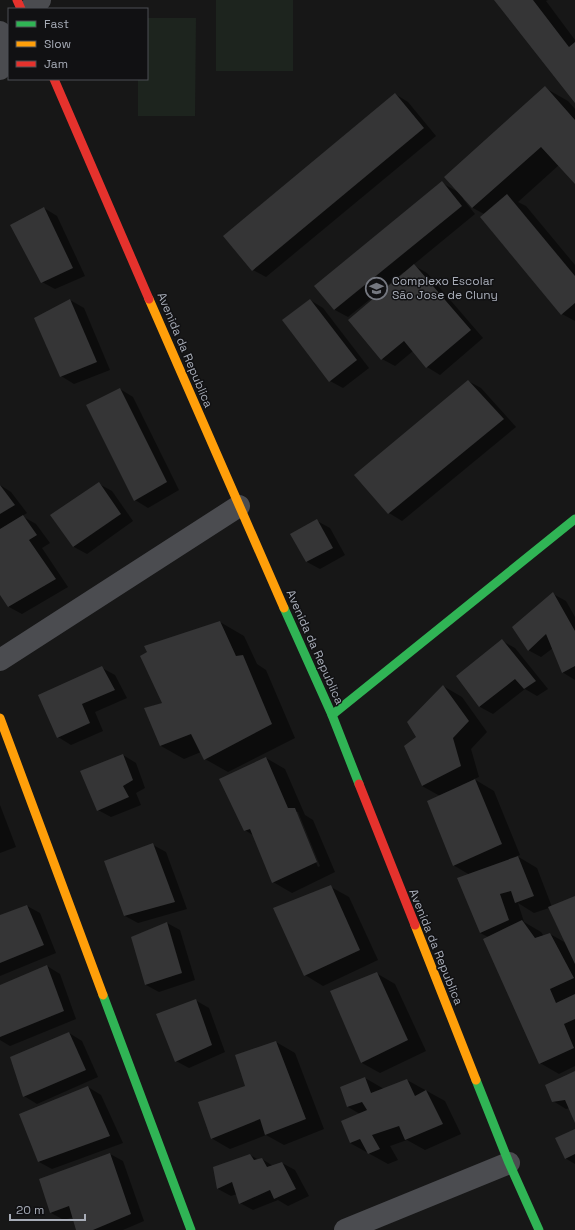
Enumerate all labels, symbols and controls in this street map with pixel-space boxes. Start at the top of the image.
legend [8,8,148,80]
text: Fast [44,16,69,32]
text: Slow [44,36,71,52]
text: Jam [44,56,68,72]
place label: Complexo Escolar São Jose de Cluny [392,273,498,303]
school or university icon: Complexo Escolar São Jose de Cluny [364,275,390,301]
street label: Avenida da Republica [153,290,217,410]
street label: Avenida da Republica [283,587,348,707]
street label: Avenida da Republica [405,887,467,1007]
scale bar [10,1196,85,1222]
text: 20 m [16,1202,44,1218]

